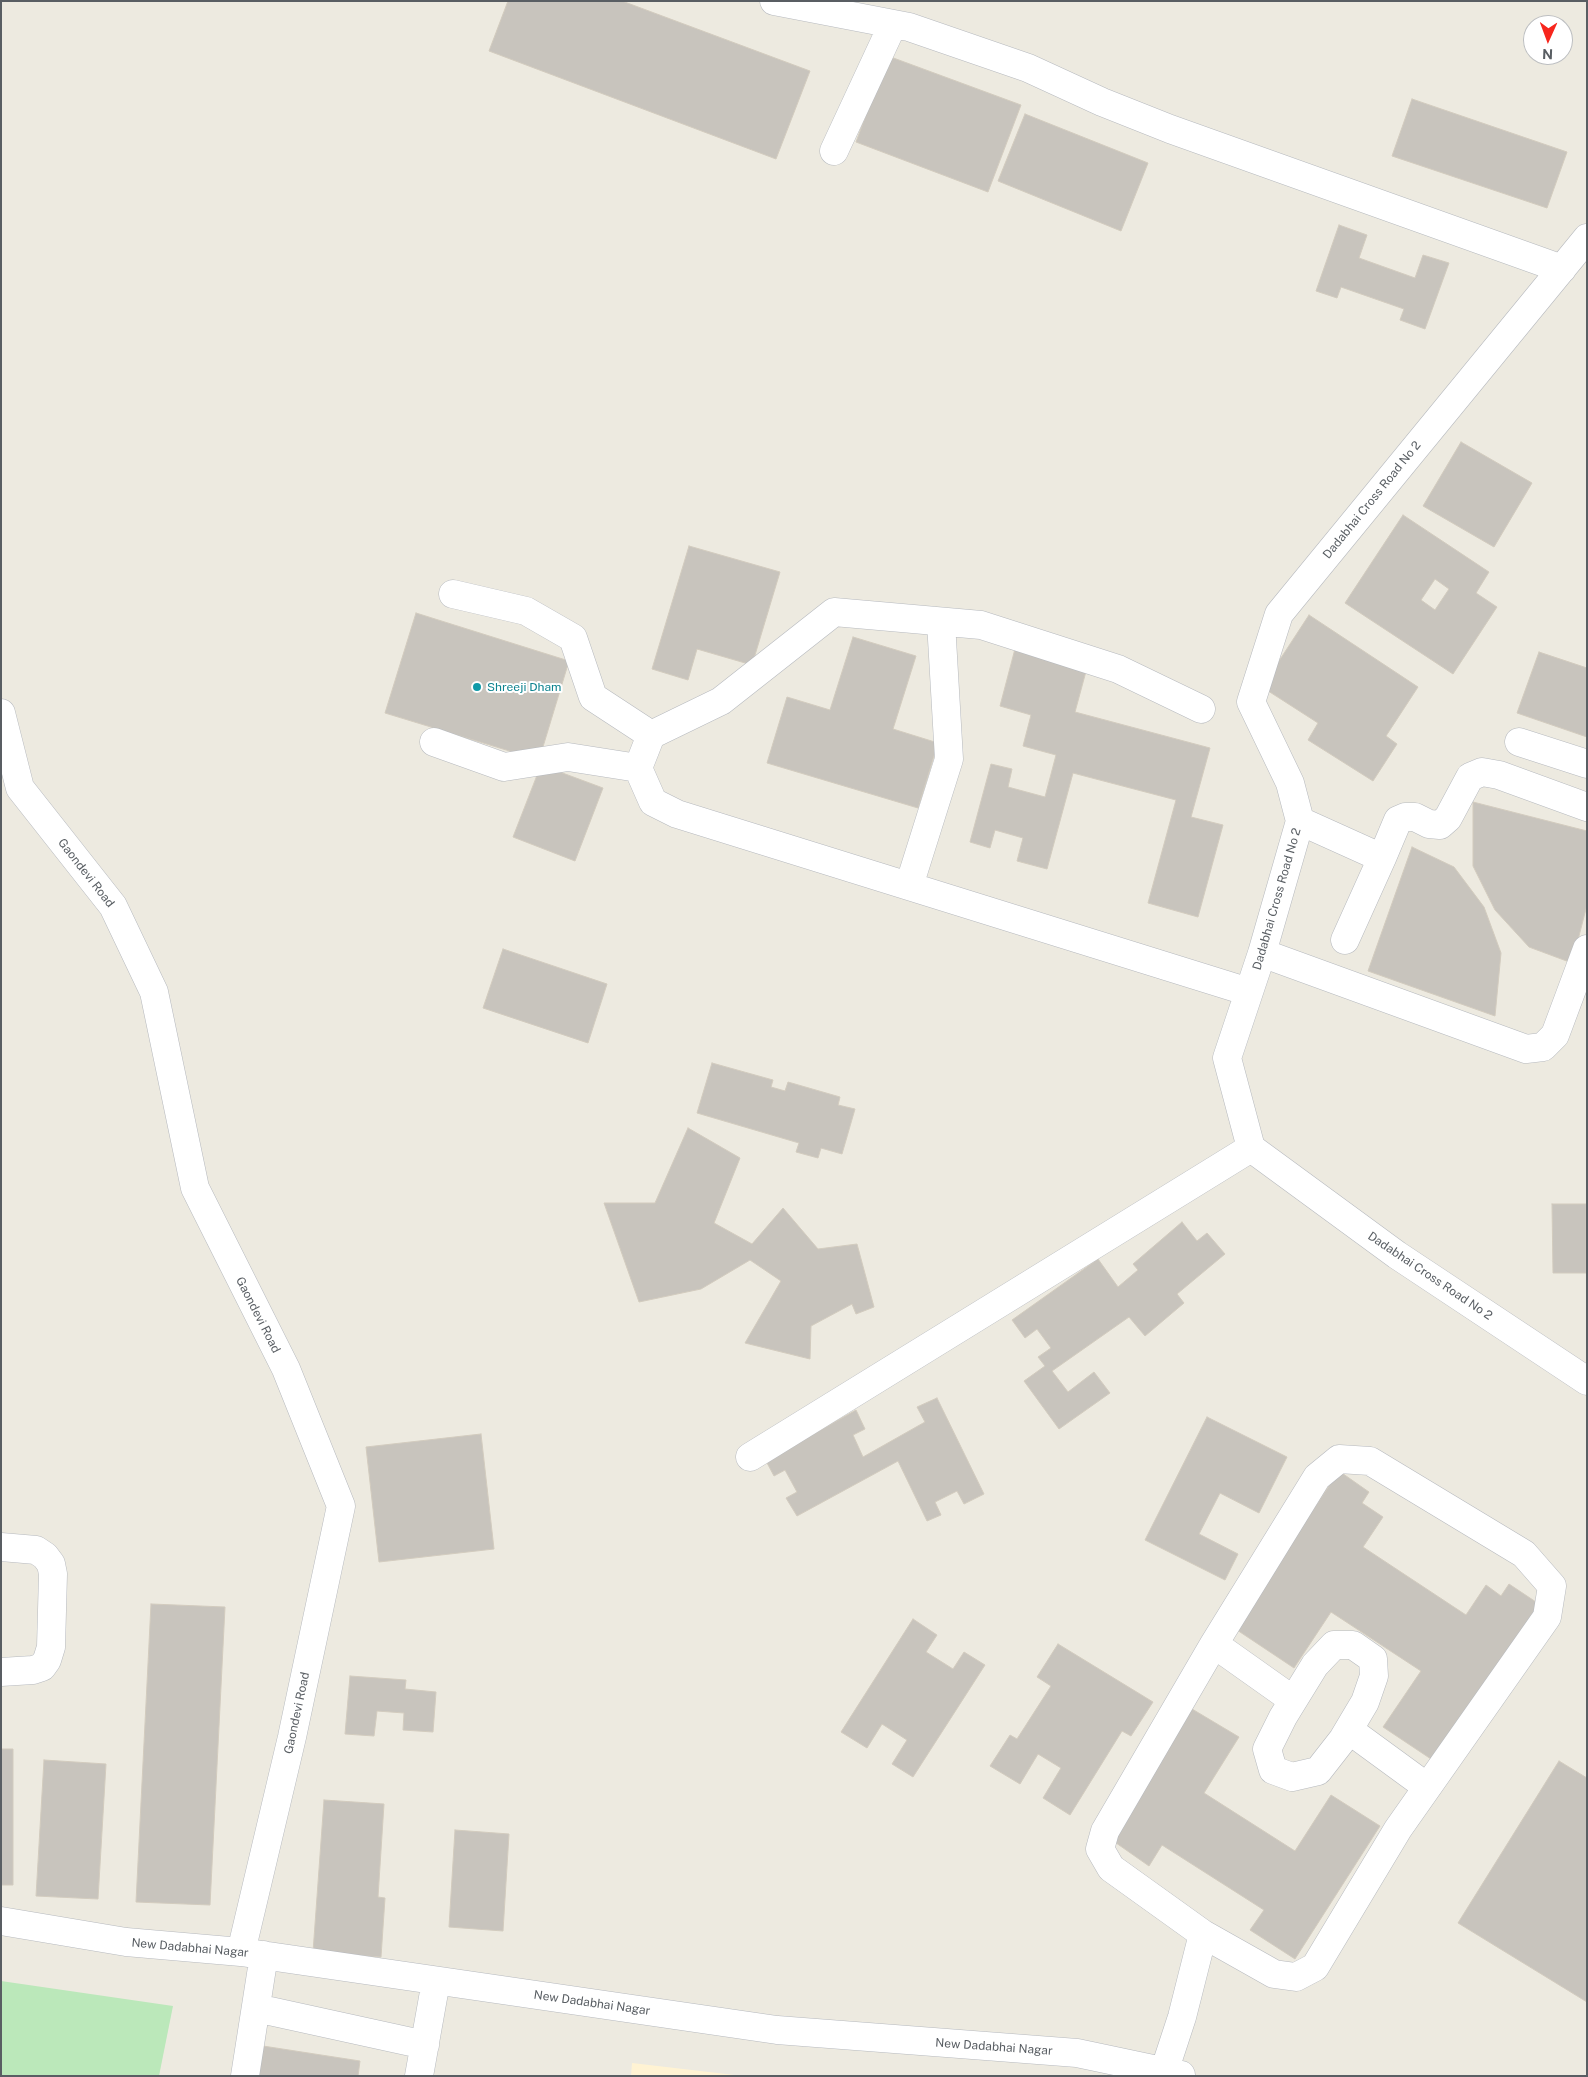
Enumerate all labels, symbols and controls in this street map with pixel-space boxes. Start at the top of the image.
north arrow [1523,15,1573,65]
text: N [1542,46,1553,62]
street label: Dadabhai Cross Road No 2 [1320,438,1424,562]
place label: Shreeji Dham [487,680,561,694]
marker: Shreeji Dham [471,681,483,693]
street label: Dadabhai Cross Road No 2 [1250,826,1304,972]
street label: Gaondevi Road [55,836,117,910]
street label: Dadabhai Cross Road No 2 [1365,1229,1495,1323]
street label: Gaondevi Road [233,1275,283,1355]
street label: Gaondevi Road [281,1671,313,1755]
street label: New Dadabhai Nagar [131,1936,249,1960]
street label: New Dadabhai Nagar [533,1988,651,2018]
street label: New Dadabhai Nagar [935,2036,1053,2058]

